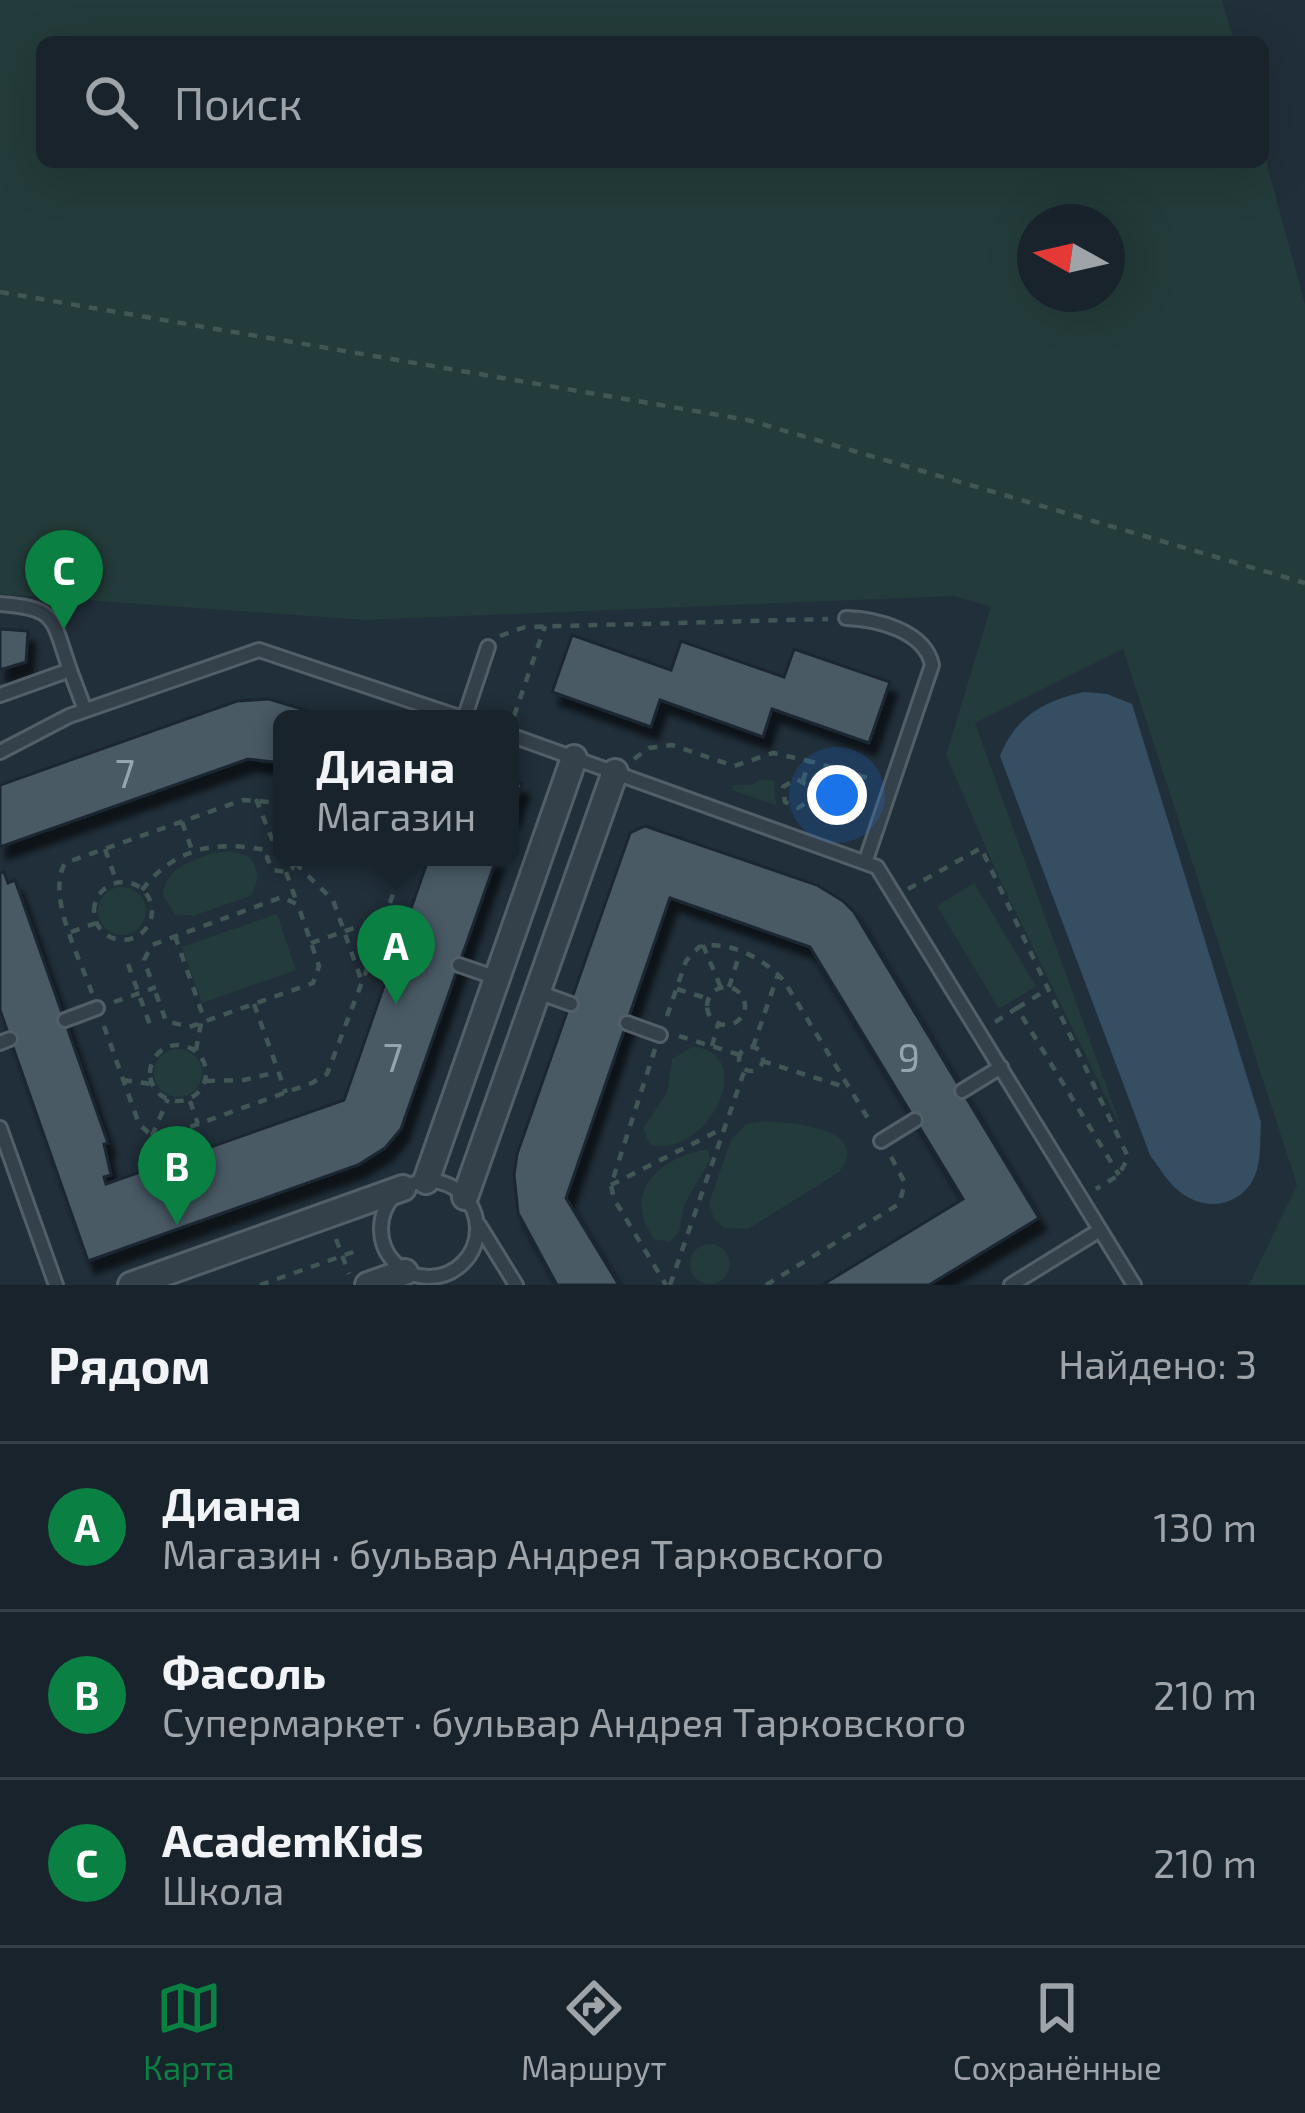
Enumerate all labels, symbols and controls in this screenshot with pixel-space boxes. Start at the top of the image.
search box [36,36,1269,168]
icon: search [78,69,144,135]
text: Поиск [174,75,302,129]
north arrow [1017,204,1125,312]
pin: C [25,530,103,629]
popup [273,710,519,866]
text: Диана [316,738,455,792]
house number: 7 [115,749,135,796]
your location [807,765,867,825]
text: Магазин [316,792,476,839]
pin: A [357,905,435,1004]
house number: 7 [383,1033,403,1080]
house number: 9 [898,1033,920,1080]
pin: B [138,1126,216,1225]
text: Рядом [48,1333,211,1394]
text: Найдено: 3 [1058,1340,1257,1387]
text: Диана [162,1476,301,1530]
text: A [74,1503,100,1550]
text: 130 m [1153,1503,1257,1550]
text: Магазин · бульвар Андрея Тарковского [162,1530,884,1577]
text: Фасоль [162,1644,326,1698]
text: B [75,1671,99,1718]
text: 210 m [1153,1671,1257,1718]
text: Супермаркет · бульвар Андрея Тарковского [162,1698,966,1745]
text: AcademKids [162,1812,424,1866]
text: C [76,1839,98,1886]
text: 210 m [1153,1839,1257,1886]
text: Школа [162,1866,284,1913]
tab: Карта [143,1975,235,2087]
tab: Маршрут [521,1975,667,2087]
tab: Сохранённые [953,1975,1162,2087]

